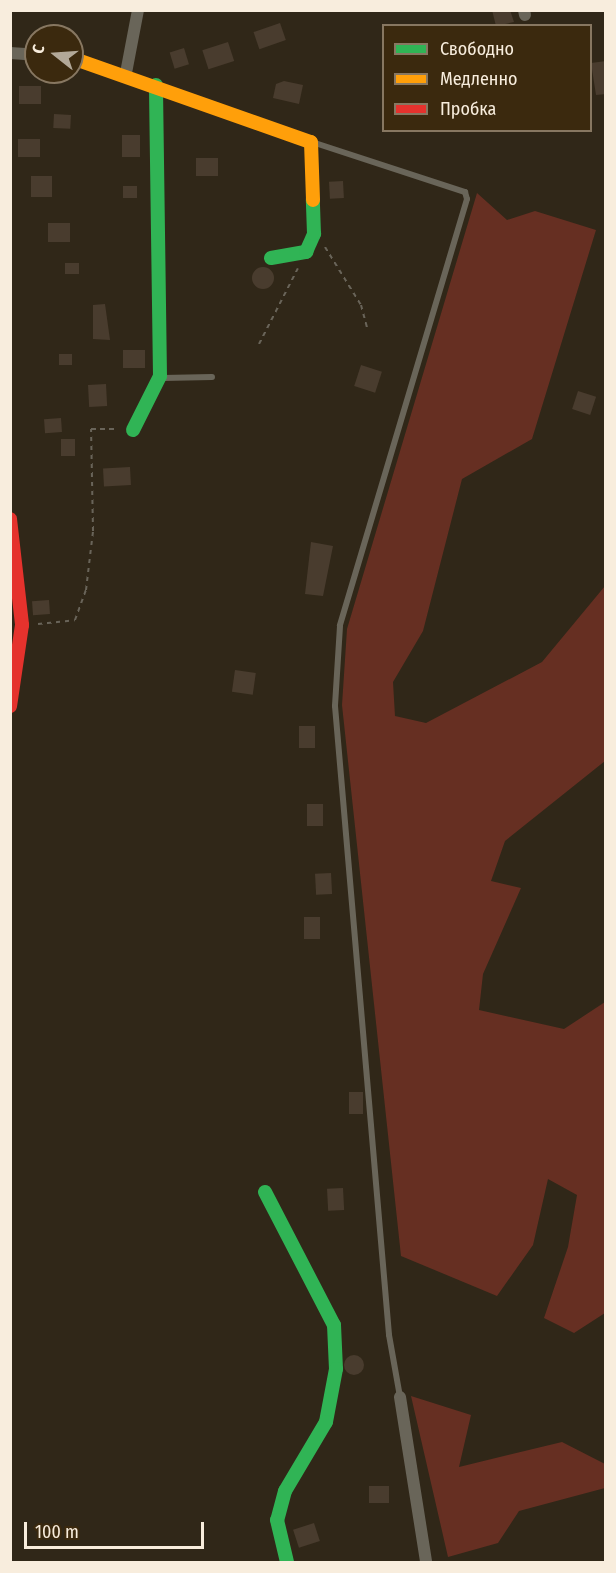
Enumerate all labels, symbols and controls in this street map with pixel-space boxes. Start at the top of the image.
north arrow [24,24,84,84]
legend [382,24,592,132]
text: Свободно [440,38,514,60]
text: С [28,42,49,56]
text: Медленно [440,68,518,90]
text: Пробка [440,98,496,120]
scale bar [27,1510,207,1548]
text: 100 m [35,1521,79,1543]

